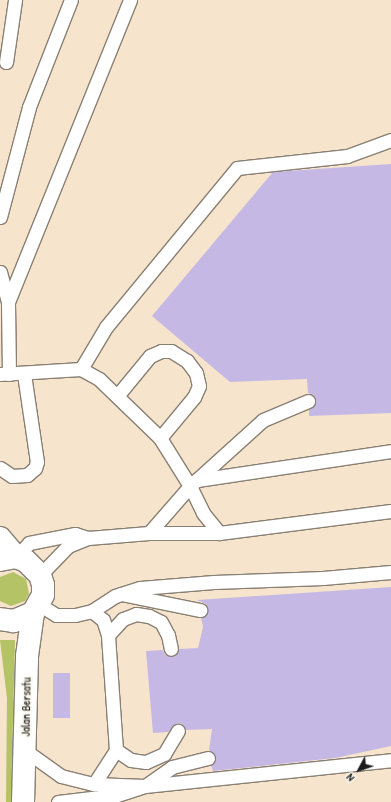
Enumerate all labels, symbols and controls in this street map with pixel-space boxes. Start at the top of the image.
street label: Jalan Bersatu [18,677,34,737]
north arrow [339,750,379,790]
text: N [343,771,357,785]

